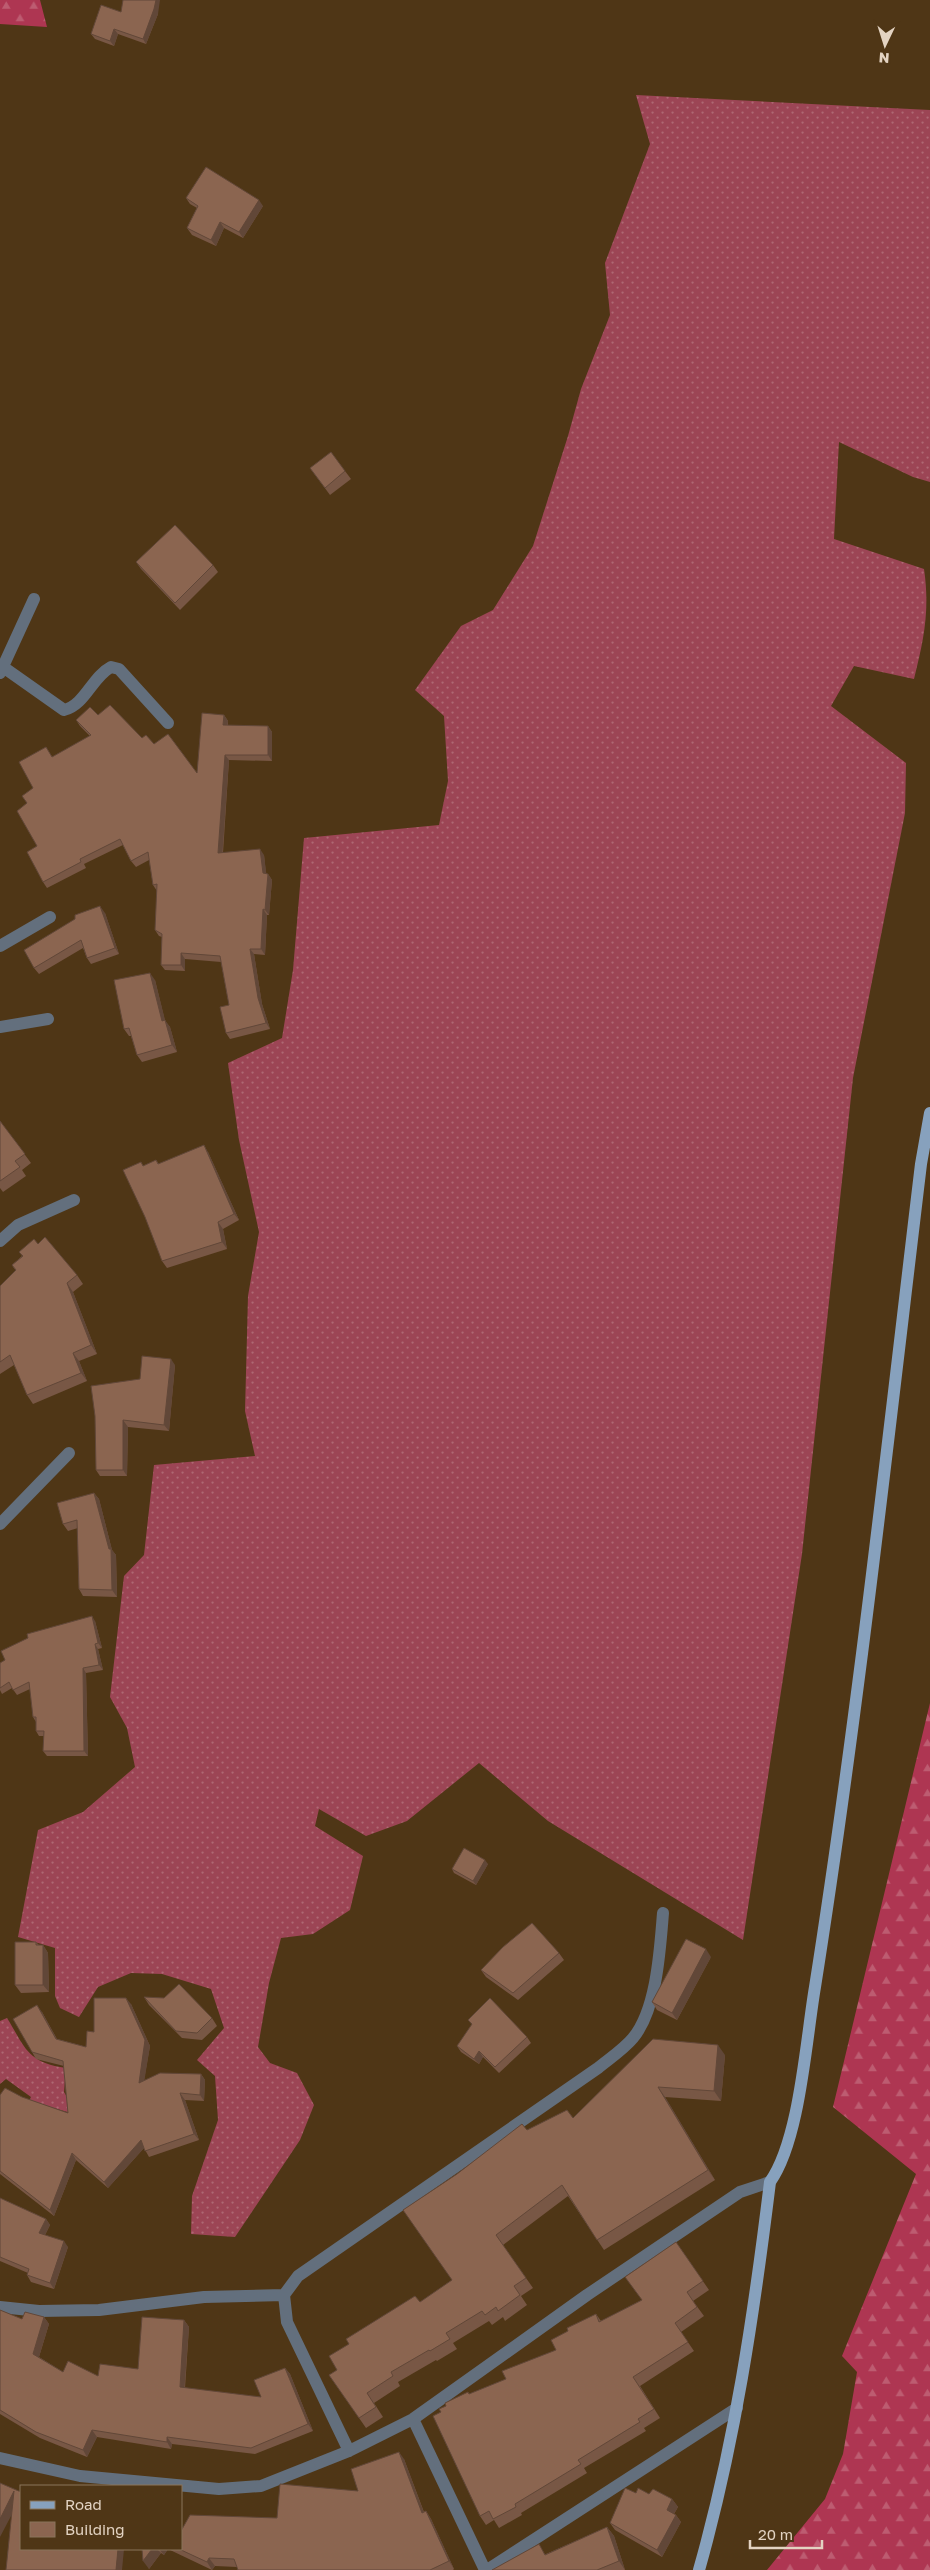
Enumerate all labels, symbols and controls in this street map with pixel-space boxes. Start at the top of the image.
north arrow [860,20,910,70]
text: N [878,50,890,67]
legend [20,2485,182,2550]
text: Road [65,2495,102,2513]
scale bar [750,2518,822,2550]
text: Building [65,2520,125,2538]
text: 20 m [758,2525,793,2543]

